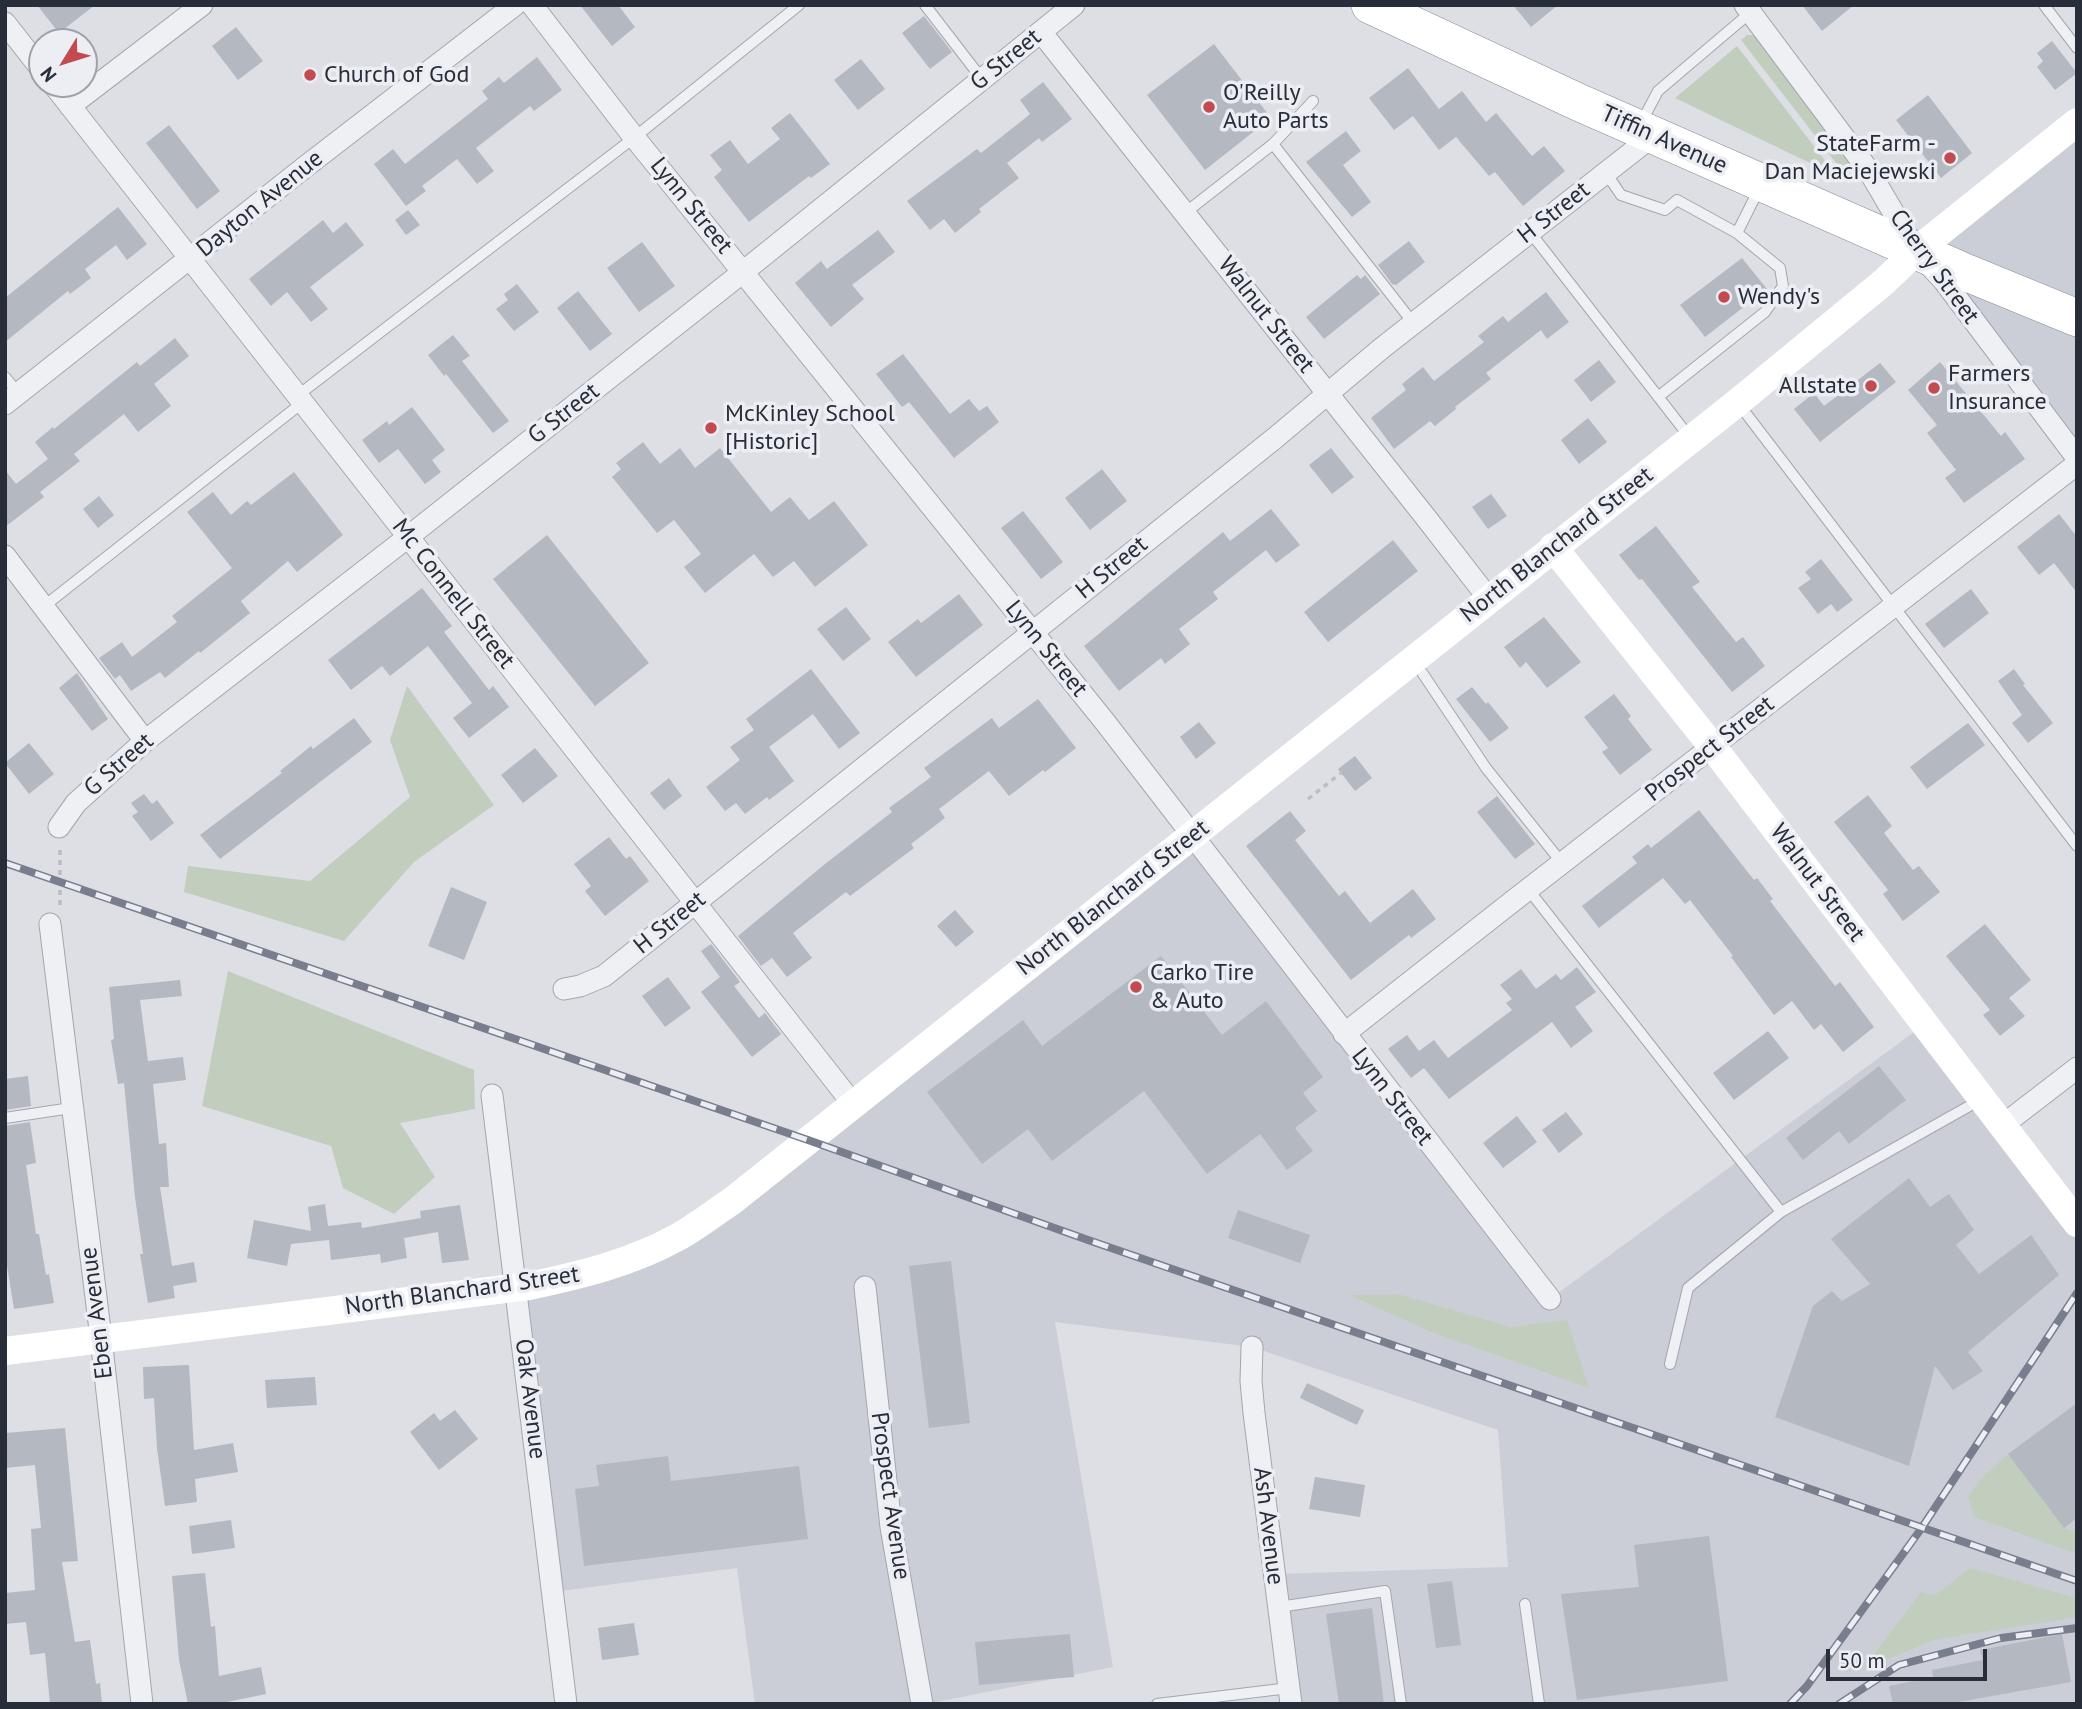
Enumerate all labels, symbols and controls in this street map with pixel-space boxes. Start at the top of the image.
street label: G Street [965,23,1047,97]
north arrow [28,28,98,98]
place label: Church of God [324,61,469,89]
text: N [35,62,61,87]
marker: Church of God [302,67,318,83]
place label: O'Reilly Auto Parts [1223,79,1329,135]
marker: O'Reilly Auto Parts [1201,99,1217,115]
street label: Tiffin Avenue [1597,99,1731,181]
place label: StateFarm - Dan Maciejewski [1765,130,1936,186]
street label: Dayton Avenue [191,144,329,264]
marker: StateFarm - Dan Maciejewski [1942,150,1958,166]
street label: Lynn Street [644,152,738,260]
street label: H Street [1512,176,1596,250]
street label: Cherry Street [1883,204,1985,330]
street label: Walnut Street [1212,251,1320,379]
place label: Wendy's [1738,283,1820,311]
marker: Wendy's [1716,289,1732,305]
place label: Farmers Insurance [1948,360,2047,416]
place label: Allstate [1779,372,1857,400]
street label: G Street [523,377,605,451]
marker: Allstate [1863,378,1879,394]
marker: Farmers Insurance [1926,380,1942,396]
place label: McKinley School [Historic] [725,400,895,456]
marker: McKinley School [Historic] [703,420,719,436]
street label: North Blanchard Street [1455,461,1659,629]
street label: Mc Connell Street [386,513,520,675]
street label: H Street [1070,530,1154,606]
street label: Lynn Street [999,595,1093,703]
street label: Prospect Street [1640,690,1780,808]
street label: G Street [78,727,160,803]
street label: North Blanchard Street [1011,814,1215,982]
street label: Walnut Street [1763,819,1871,947]
street label: H Street [628,885,712,961]
place label: Carko Tire & Auto [1150,959,1254,1015]
marker: Carko Tire & Auto [1128,979,1144,995]
street label: Lynn Street [1345,1043,1439,1151]
street label: Eben Avenue [75,1245,119,1381]
street label: North Blanchard Street [343,1260,581,1322]
street label: Oak Avenue [508,1337,552,1461]
street label: Prospect Avenue [864,1410,916,1582]
street label: Ash Avenue [1246,1465,1290,1587]
scale bar [1830,1636,1991,1680]
text: 50 m [1839,1647,1885,1674]

